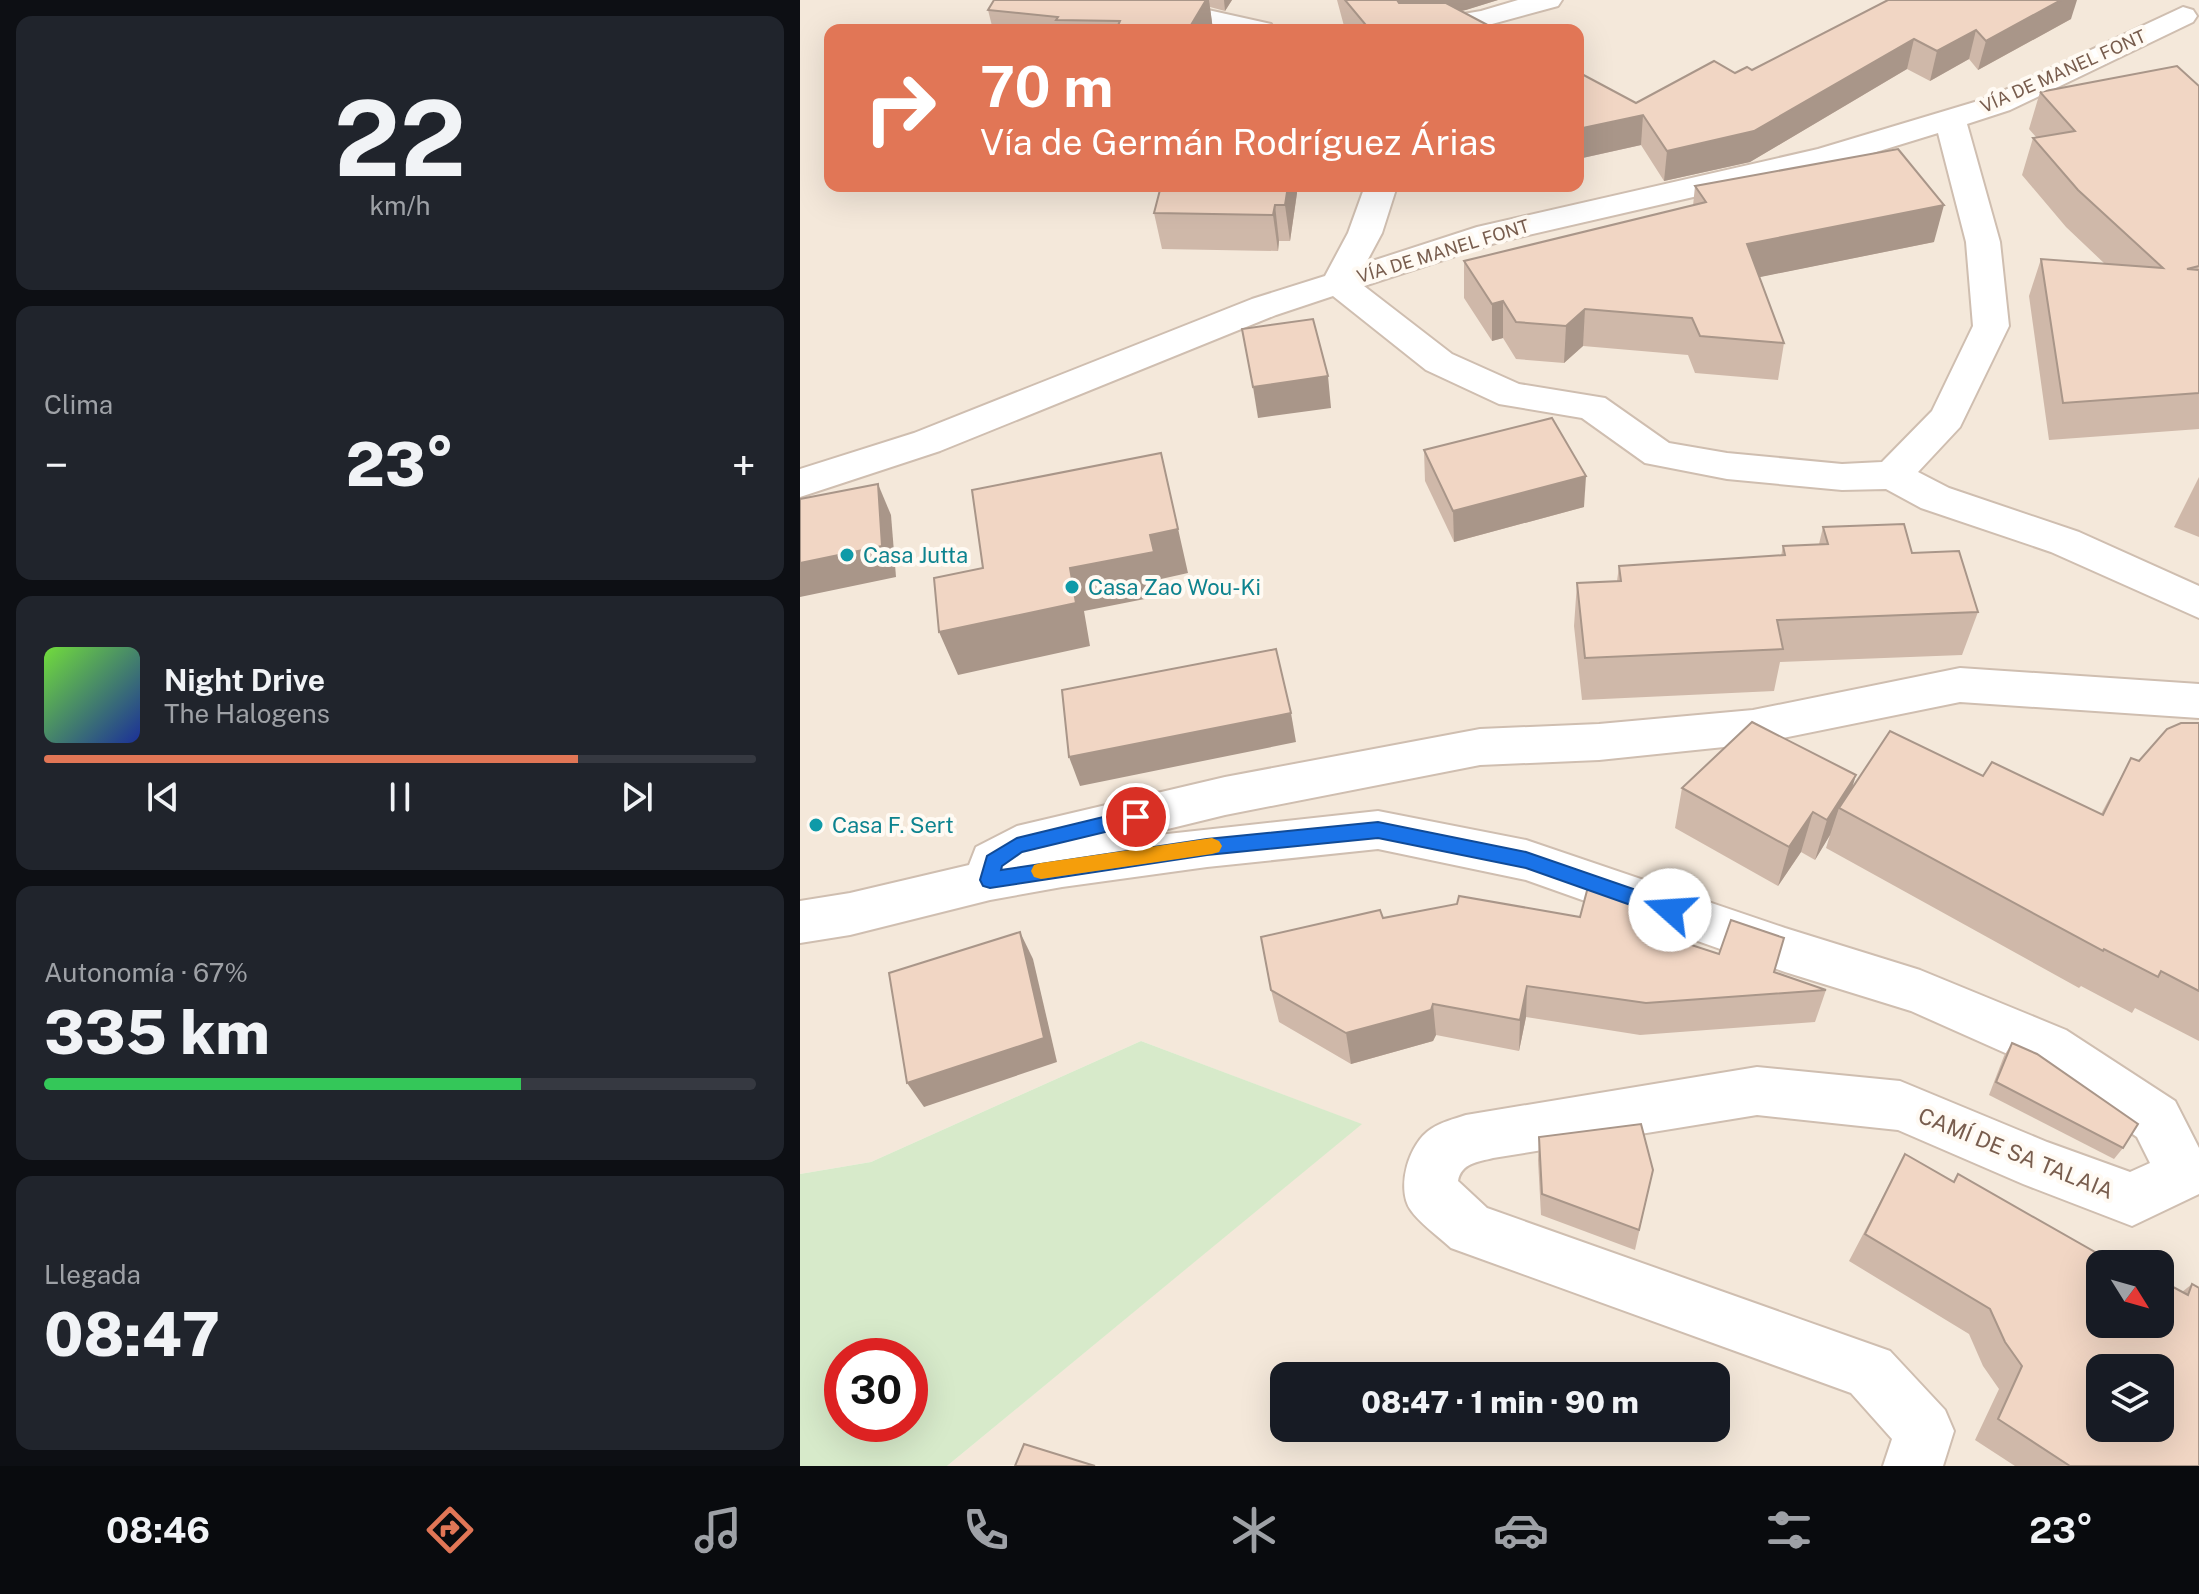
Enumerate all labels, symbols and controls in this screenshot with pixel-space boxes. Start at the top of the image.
street label: VÍA DE MANEL FONT [1977,24,2149,117]
text: 70 m [980,54,1113,120]
icon: right [848,56,952,160]
text: 22 [334,77,466,199]
text: Vía de Germán Rodríguez Árias [980,121,1496,163]
text: km/h [369,190,431,221]
street label: VÍA DE MANEL FONT [1354,214,1532,287]
text: Clima [44,389,113,420]
text: 23° [346,429,454,500]
text: − [44,439,68,491]
text: + [732,439,756,491]
place label: Casa Jutta [863,542,968,568]
marker: Casa Jutta [838,546,856,564]
place label: Casa Zao Wou-Ki [1088,574,1261,600]
marker: Casa Zao Wou-Ki [1063,578,1081,596]
text: Night Drive [164,662,325,698]
text: The Halogens [164,698,330,729]
icon: previous [141,775,185,819]
icon: pause [378,775,422,819]
icon: next [615,775,659,819]
pin [1102,783,1170,851]
icon: arrive [1114,795,1158,839]
place label: Casa F. Sert [832,812,954,838]
marker: Casa F. Sert [807,816,825,834]
position arrow [1628,868,1712,952]
text: Autonomía · 67% [44,957,248,988]
text: 335 km [44,997,270,1068]
street label: CAMÍ DE SA TALAIA [1915,1102,2117,1204]
north arrow [2086,1250,2174,1338]
map controls [2086,1250,2174,1442]
text: Llegada [44,1259,141,1290]
text: 08:47 [44,1299,220,1370]
speed limit sign: 30 [824,1338,928,1442]
button: layers [2086,1354,2174,1442]
text: 08:47 · 1 min · 90 m [1361,1384,1639,1420]
icon: directions [422,1502,478,1558]
icon: music [690,1502,746,1558]
icon: phone [958,1502,1014,1558]
icon: climate [1226,1502,1282,1558]
icon: car [1493,1502,1549,1558]
icon: filters [1761,1502,1817,1558]
text: 08:46 [106,1509,210,1551]
text: 23° [2029,1509,2093,1551]

